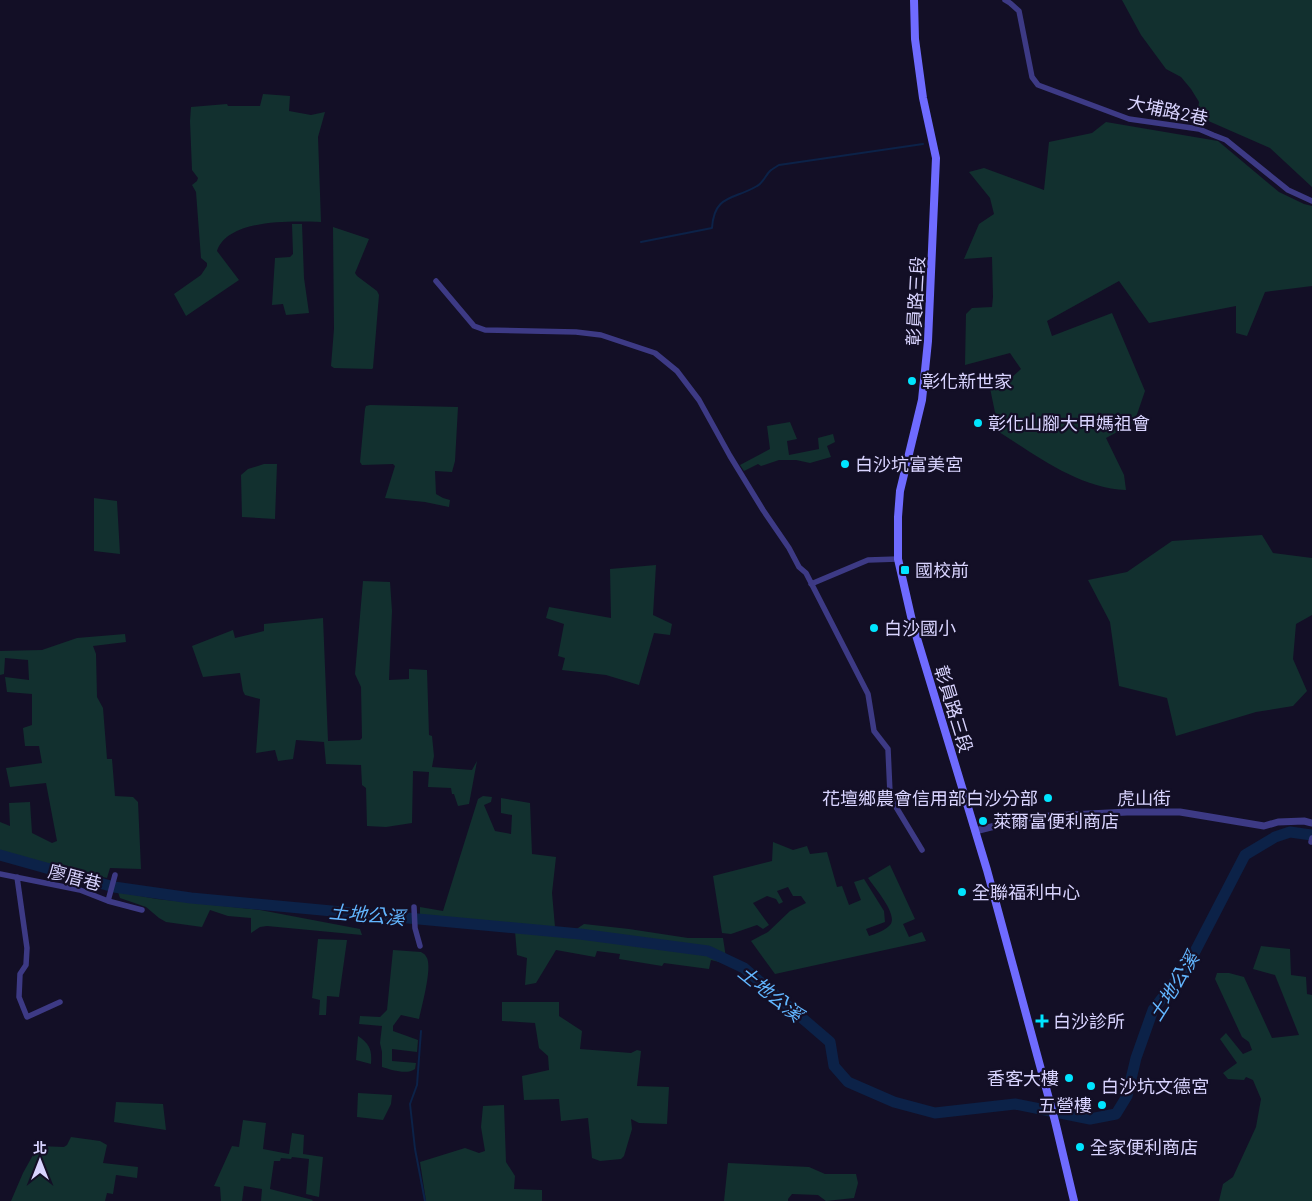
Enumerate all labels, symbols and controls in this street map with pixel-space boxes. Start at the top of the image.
street label: 大埔路2巷 [1126,91,1210,129]
street label: 彰員路三段 [902,255,928,347]
place label: 彰化新世家 [922,370,1012,392]
marker: 彰化新世家 [906,375,918,387]
place label: 彰化山腳大甲媽祖會 [988,412,1150,434]
marker: 彰化山腳大甲媽祖會 [972,417,984,429]
place label: 白沙坑富美宮 [855,453,963,475]
marker: 白沙坑富美宮 [839,458,851,470]
place label: 國校前 [915,559,969,581]
marker: 國校前 [899,564,911,576]
place label: 白沙國小 [884,617,956,639]
marker: 白沙國小 [868,622,880,634]
street label: 彰員路三段 [930,663,978,755]
place label: 花壇鄉農會信用部白沙分部 [822,787,1038,809]
street label: 虎山街 [1117,787,1171,809]
marker: 花壇鄉農會信用部白沙分部 [1042,792,1054,804]
place label: 萊爾富便利商店 [993,810,1119,832]
marker: 萊爾富便利商店 [977,815,989,827]
street label: 廖厝巷 [46,859,104,895]
place label: 全聯福利中心 [972,881,1080,903]
marker: 全聯福利中心 [956,886,968,898]
water label: 土地公溪 [328,899,409,929]
water label: 土地公溪 [1143,945,1204,1024]
water label: 土地公溪 [734,960,810,1028]
place label: 白沙診所 [1053,1010,1125,1032]
marker: 白沙診所 [1035,1014,1049,1028]
place label: 香客大樓 [987,1067,1059,1089]
marker: 香客大樓 [1063,1072,1075,1084]
place label: 白沙坑文德宮 [1101,1075,1209,1097]
marker: 白沙坑文德宮 [1085,1080,1097,1092]
place label: 五營樓 [1038,1094,1092,1116]
marker: 五營樓 [1096,1099,1108,1111]
north arrow [15,1136,65,1186]
place label: 全家便利商店 [1090,1136,1198,1158]
text: 北 [33,1139,47,1156]
marker: 全家便利商店 [1074,1141,1086,1153]

